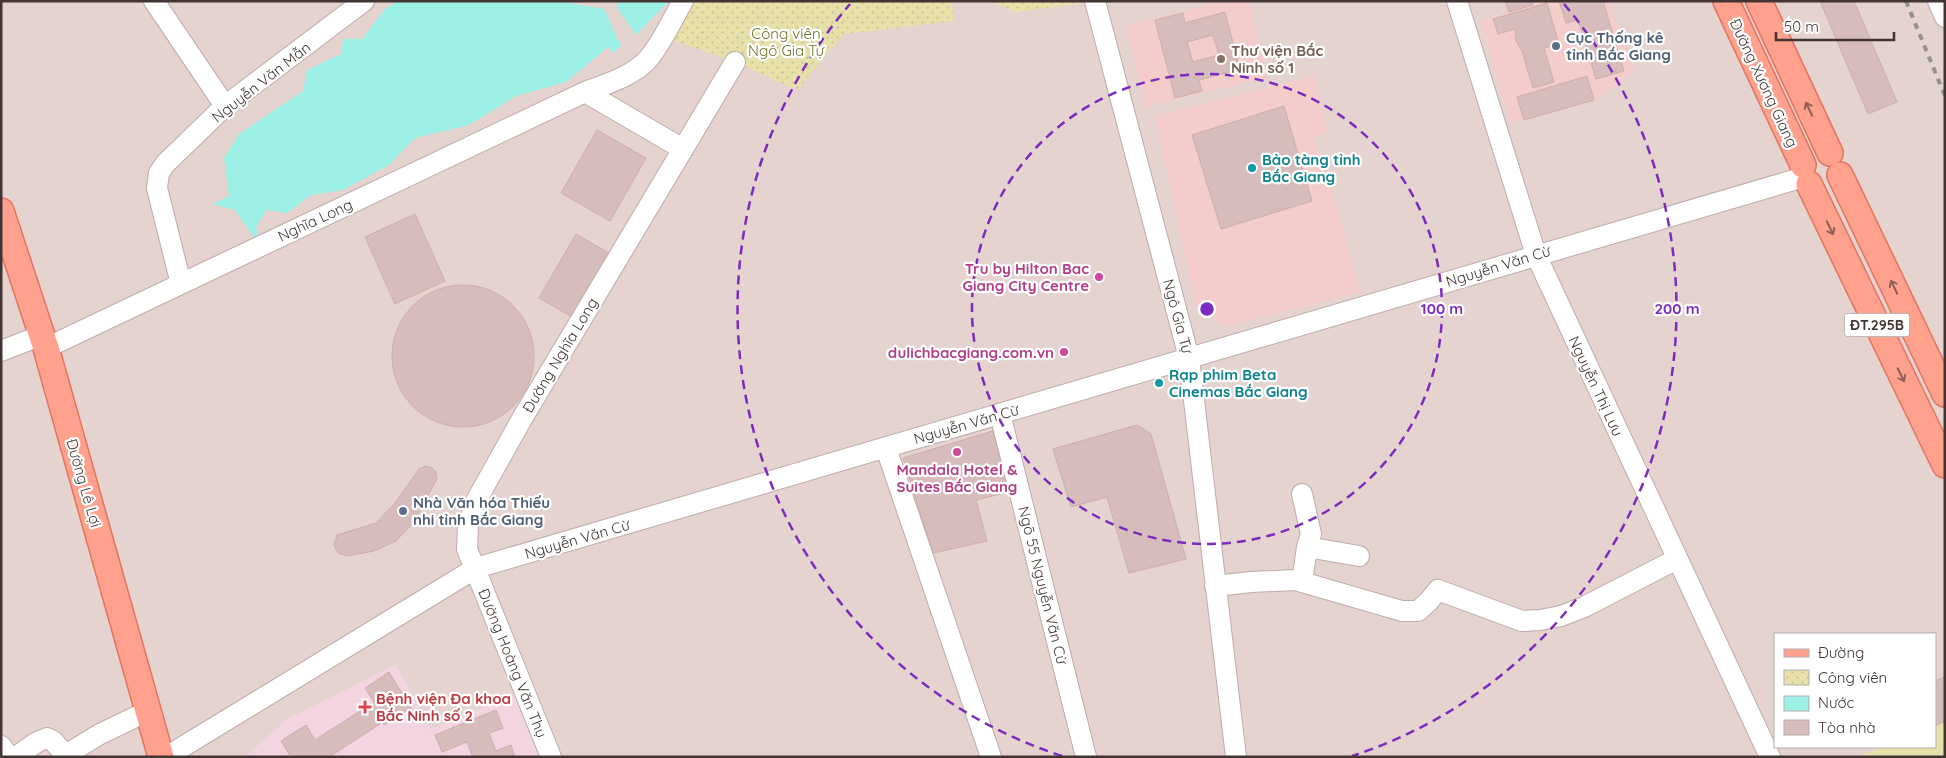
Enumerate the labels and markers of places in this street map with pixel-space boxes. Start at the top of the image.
place label: Cục Thống kê tỉnh Bắc Giang [1566,28,1671,64]
marker: Cục Thống kê tỉnh Bắc Giang [1550,40,1562,52]
place label: Thư viện Bắc Ninh số 1 [1231,41,1323,77]
marker: Thư viện Bắc Ninh số 1 [1215,53,1227,65]
place label: Bảo tàng tỉnh Bắc Giang [1262,150,1360,186]
marker: Bảo tàng tỉnh Bắc Giang [1246,162,1258,174]
place label: Tru by Hilton Bac Giang City Centre [962,259,1089,295]
marker: Tru by Hilton Bac Giang City Centre [1093,271,1105,283]
centre of rings [1198,300,1216,318]
place label: dulichbacgiang.com.vn [888,343,1054,362]
marker: dulichbacgiang.com.vn [1058,346,1070,358]
place label: Rạp phim Beta Cinemas Bắc Giang [1169,365,1308,401]
marker: Rạp phim Beta Cinemas Bắc Giang [1153,377,1165,389]
marker: Mandala Hotel & Suites Bắc Giang [951,446,963,458]
place label: Mandala Hotel & Suites Bắc Giang [896,460,1018,496]
place label: Nhà Văn hóa Thiếu nhi tỉnh Bắc Giang [413,493,550,529]
marker: Nhà Văn hóa Thiếu nhi tỉnh Bắc Giang [397,505,409,517]
place label: Bệnh viện Đa khoa Bắc Ninh số 2 [376,689,511,725]
marker: Bệnh viện Đa khoa Bắc Ninh số 2 [358,700,372,714]

